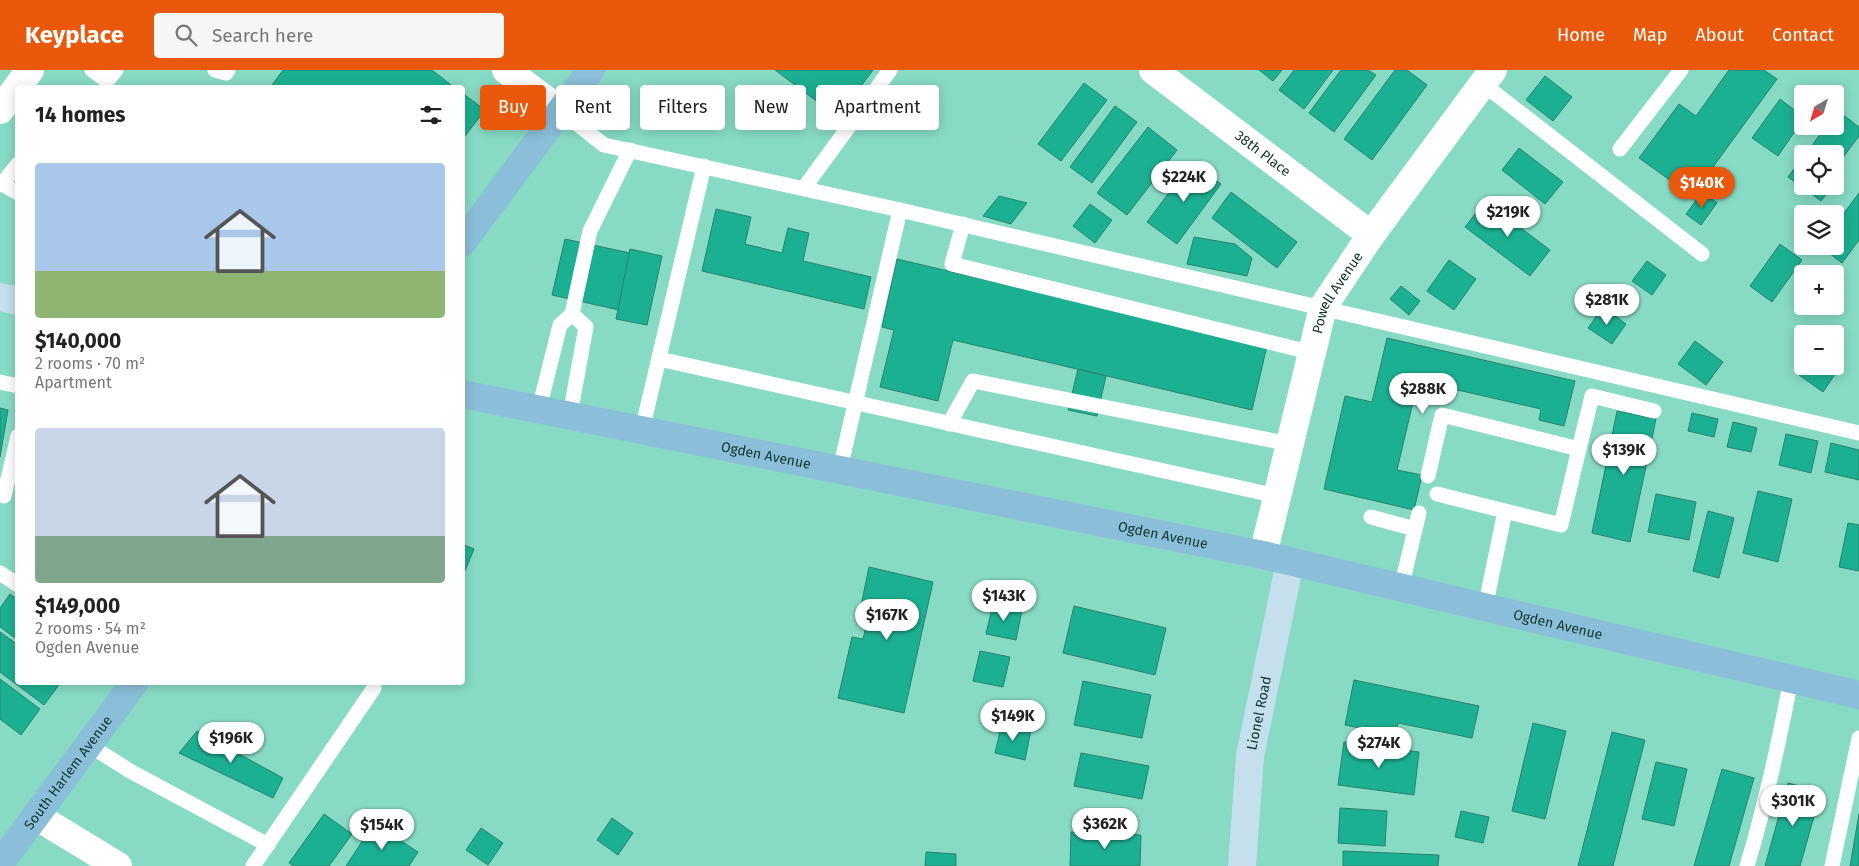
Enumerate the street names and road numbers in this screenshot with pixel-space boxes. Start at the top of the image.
street label: 38th Place [1232,127,1294,180]
street label: Powell Avenue [1309,249,1366,336]
street label: Ogden Avenue [719,438,812,473]
street label: Ogden Avenue [1116,518,1209,553]
street label: Ogden Avenue [1511,606,1604,643]
street label: Lionel Road [1243,675,1275,752]
street label: South Harlem Avenue [21,712,116,833]

